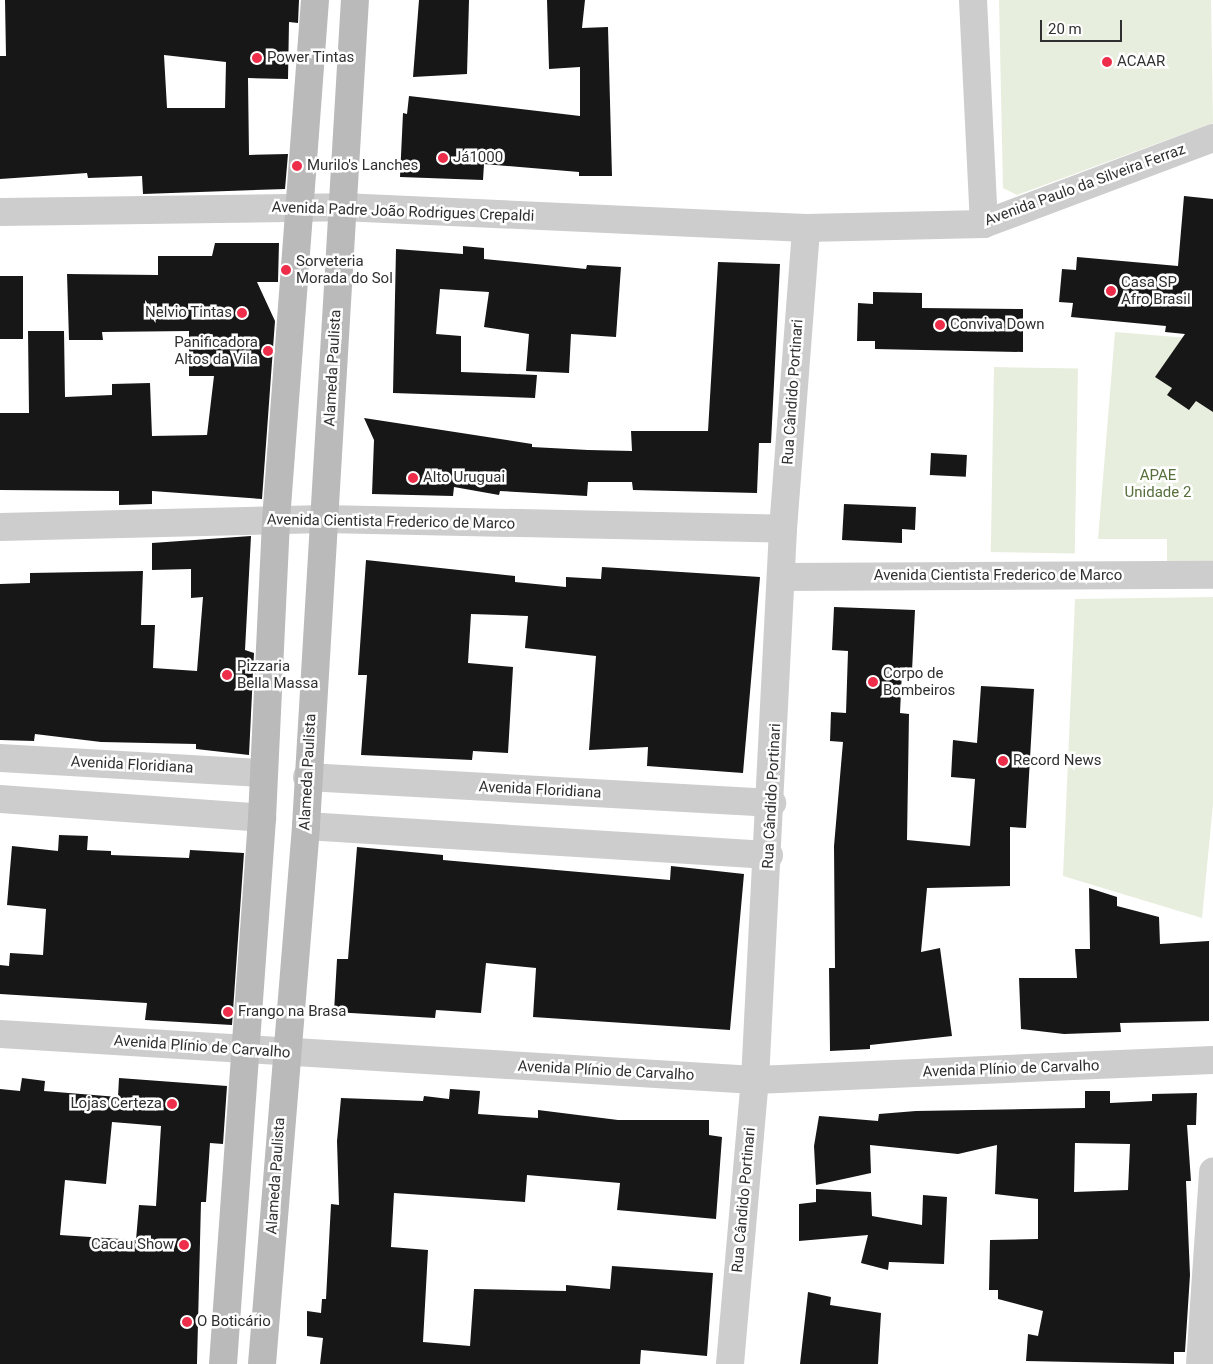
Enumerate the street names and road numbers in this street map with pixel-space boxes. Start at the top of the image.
street label: Avenida Paulo da Silveira Ferraz [982,140,1188,230]
street label: Avenida Padre João Rodrigues Crepaldi [271,198,535,226]
street label: Alameda Paulista [321,309,345,427]
street label: Rua Cândido Portinari [779,319,807,465]
street label: Avenida Cientista Frederico de Marco [267,511,515,533]
street label: Avenida Cientista Frederico de Marco [874,567,1122,585]
street label: Alameda Paulista [296,713,320,831]
street label: Rua Cândido Portinari [759,723,785,869]
street label: Avenida Floridiana [70,753,194,777]
street label: Avenida Floridiana [478,778,602,802]
street label: Avenida Plínio de Carvalho [113,1032,291,1062]
street label: Avenida Plínio de Carvalho [517,1057,695,1085]
street label: Avenida Plínio de Carvalho [922,1057,1100,1081]
street label: Alameda Paulista [263,1117,289,1235]
street label: Rua Cândido Portinari [729,1127,759,1273]

